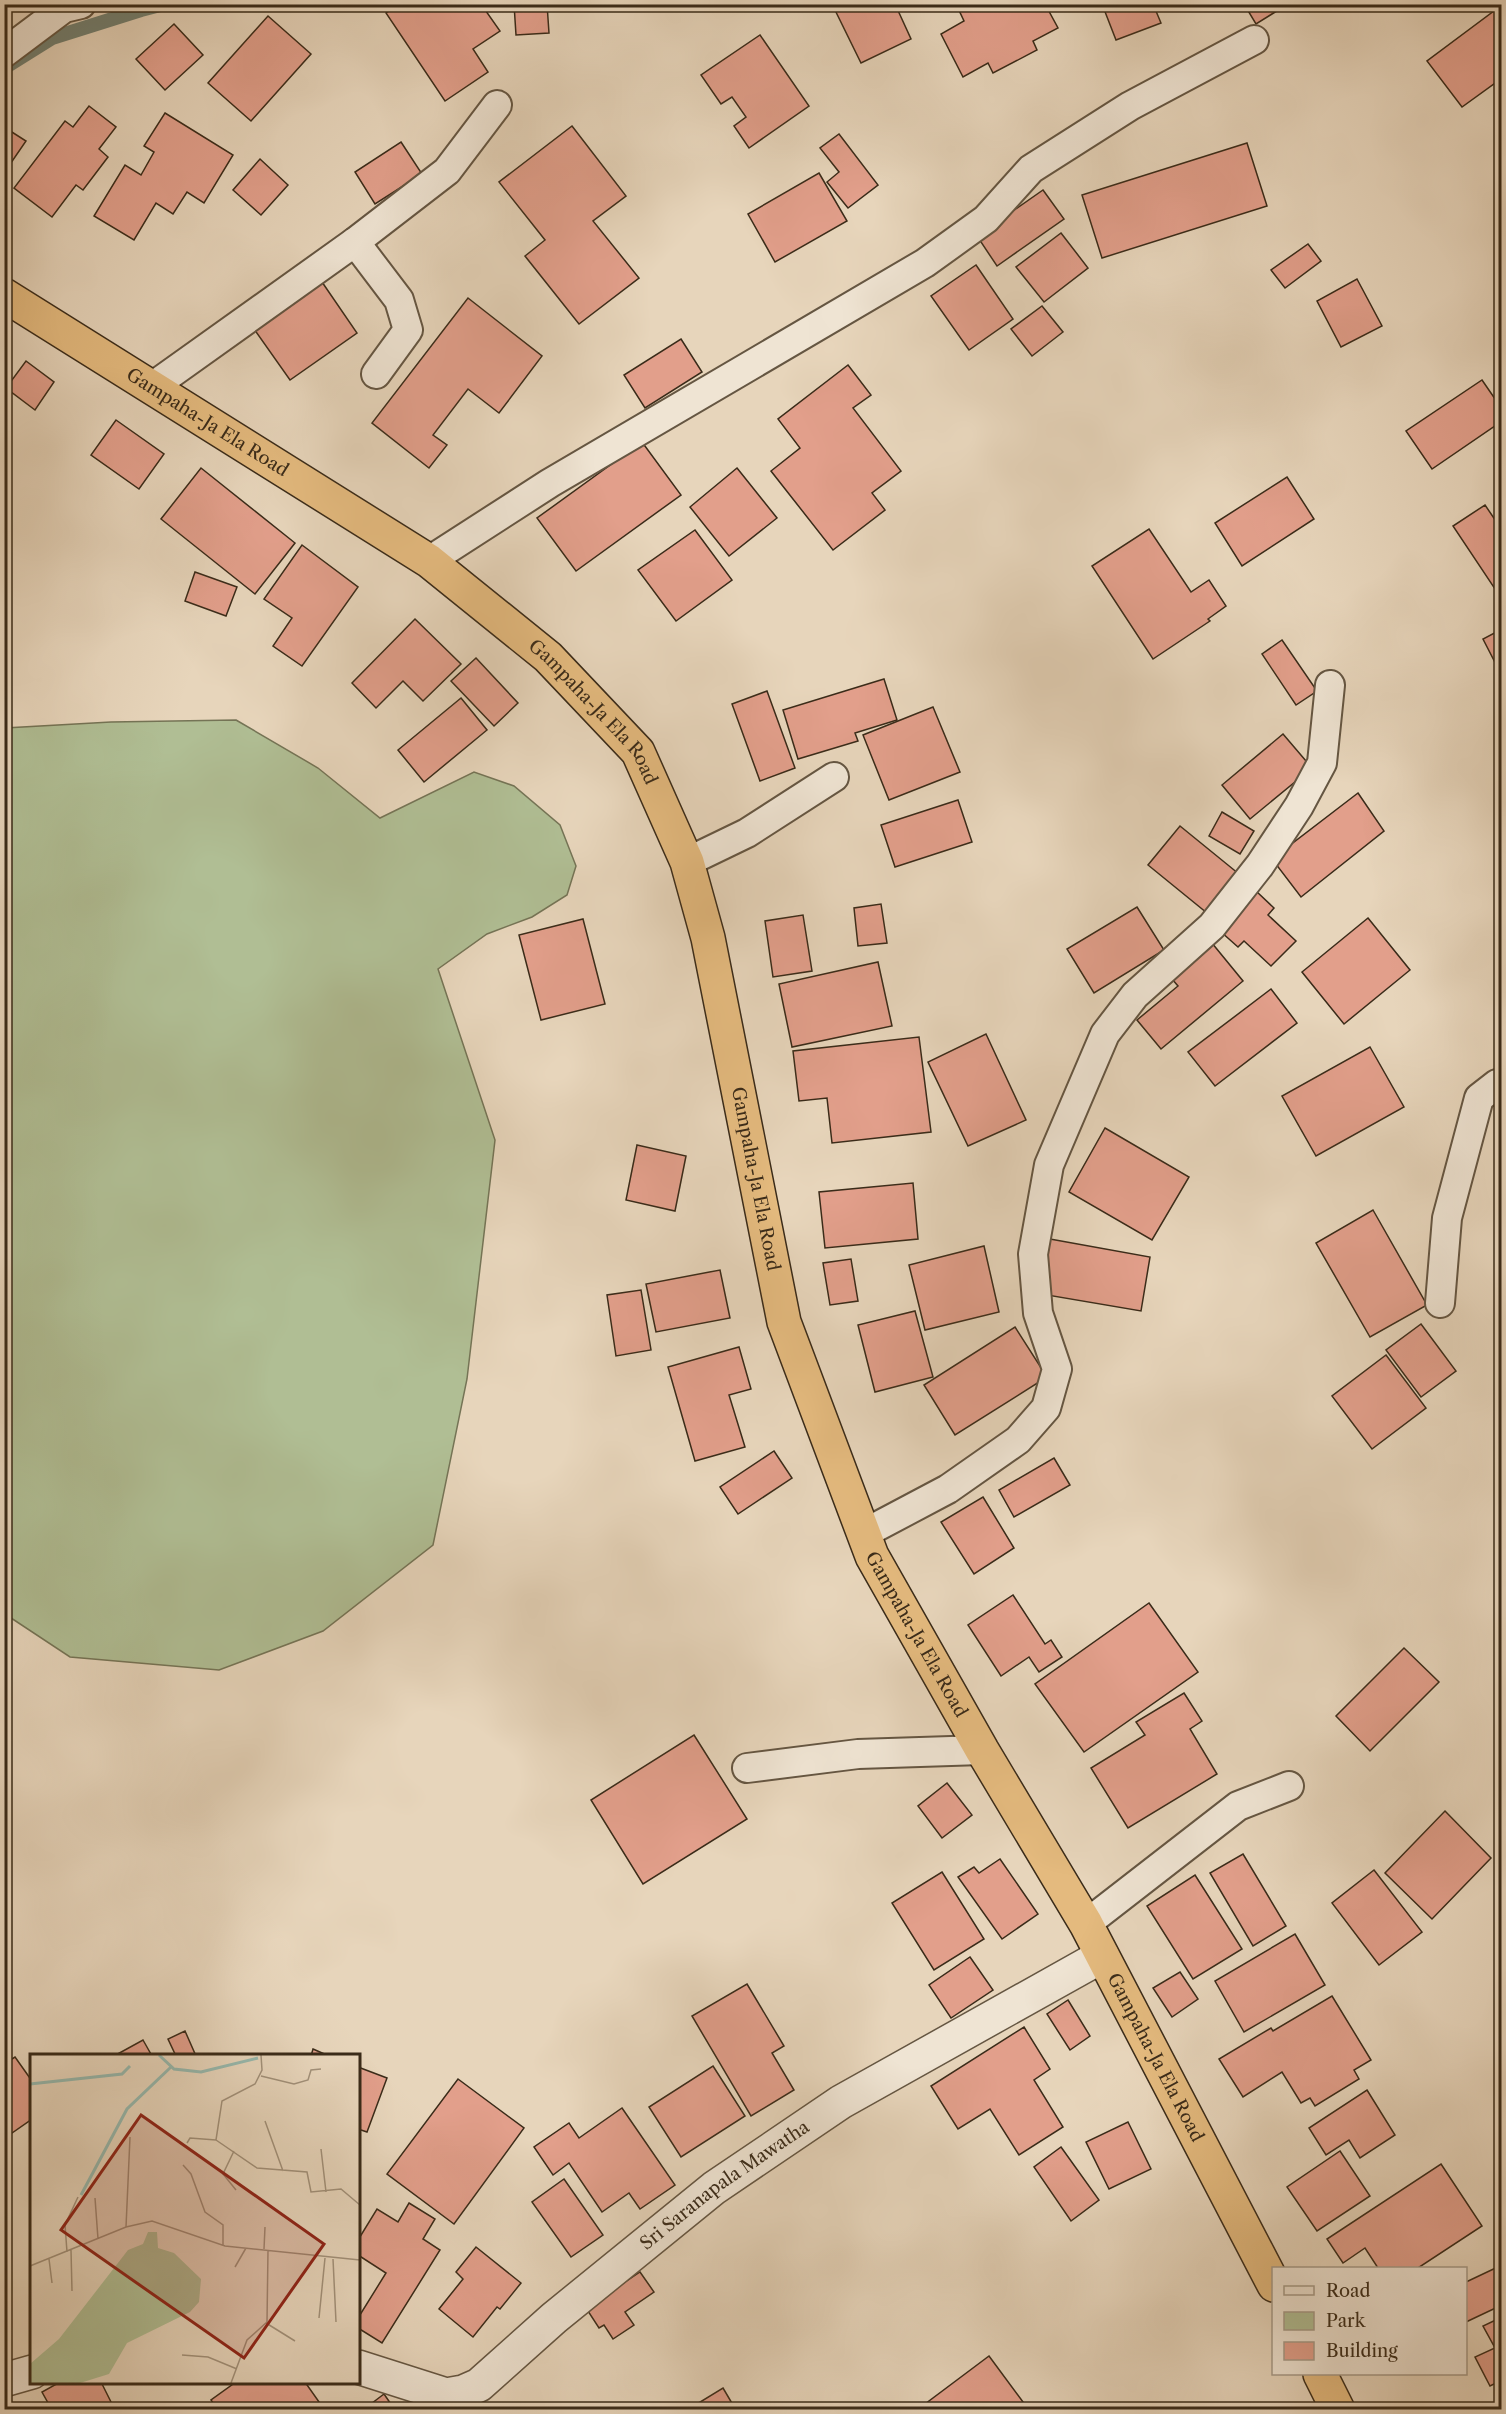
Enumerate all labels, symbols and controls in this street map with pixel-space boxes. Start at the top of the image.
street label: Gampaha-Ja Ela Road [122,363,293,481]
street label: Gampaha-Ja Ela Road [524,635,662,788]
street label: Gampaha-Ja Ela Road [727,1085,785,1273]
street label: Gampaha-Ja Ela Road [861,1548,972,1721]
street label: Gampaha-Ja Ela Road [1103,1969,1208,2145]
inset map [30,2054,360,2384]
street label: Sri Saranapala Mawatha [635,2115,814,2255]
legend [1272,2267,1467,2375]
text: Road [1326,2280,1371,2302]
text: Park [1326,2310,1367,2332]
text: Building [1326,2340,1398,2362]

